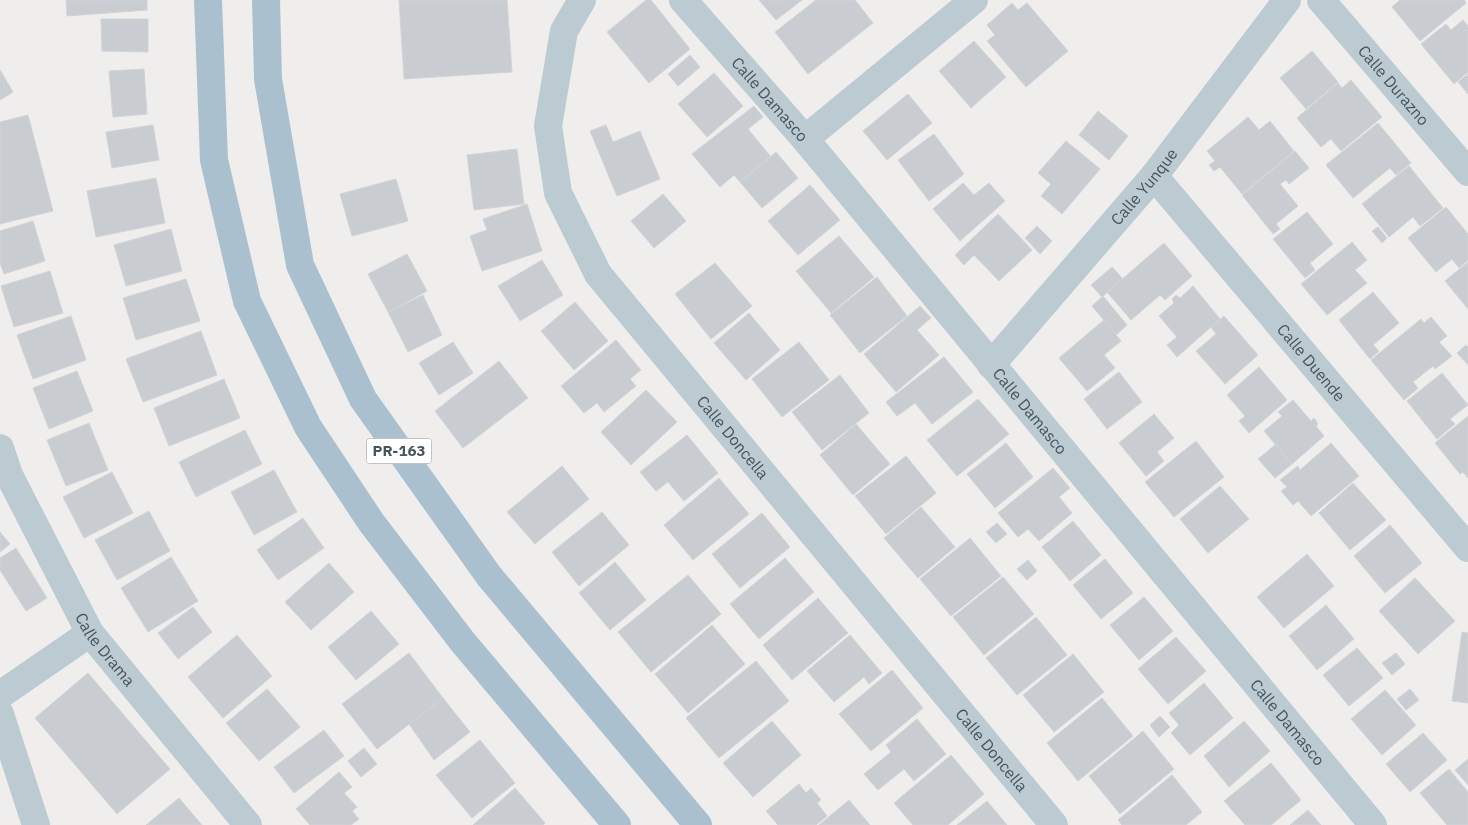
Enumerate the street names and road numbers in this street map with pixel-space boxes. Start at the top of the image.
street label: Calle Durazno [1354,41,1434,129]
street label: Calle Damasco [728,53,813,146]
street label: Calle Yunque [1106,144,1182,229]
street label: Calle Duende [1273,320,1350,406]
street label: Calle Damasco [989,364,1072,458]
street label: Calle Doncella [693,391,774,483]
road number: PR-163 [366,438,432,464]
street label: Calle Drama [71,609,140,690]
street label: Calle Damasco [1246,675,1329,769]
street label: Calle Doncella [951,704,1033,796]

